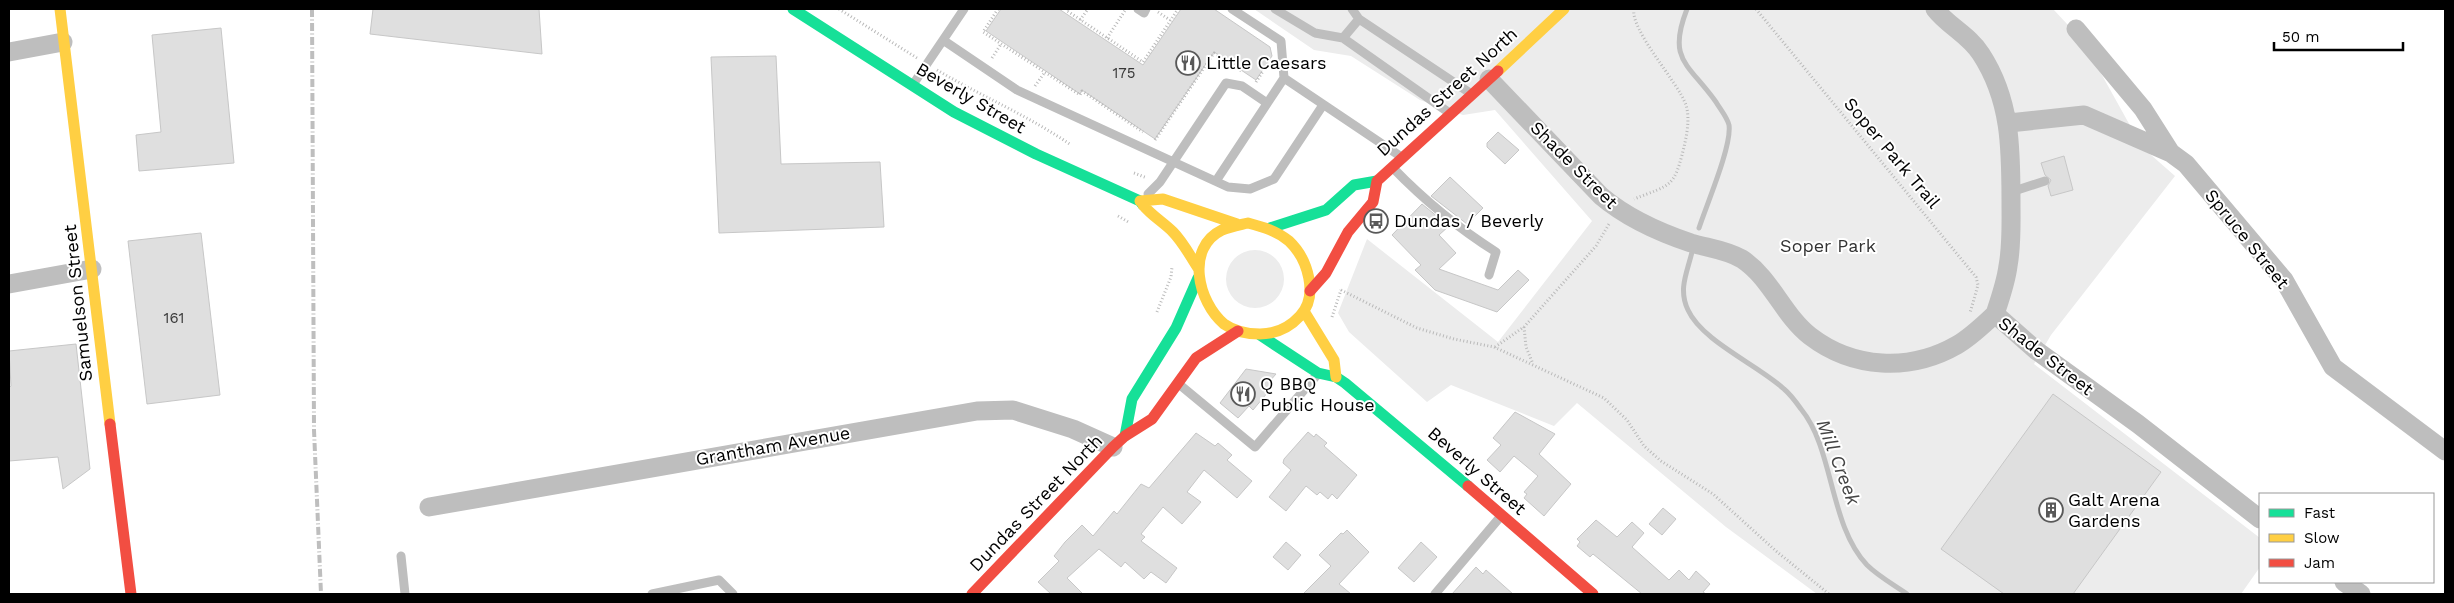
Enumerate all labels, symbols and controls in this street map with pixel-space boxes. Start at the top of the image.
scale bar [2274,20,2403,52]
street label: Dundas Street North [1372,23,1521,160]
text: 50 m [2282,28,2319,46]
restaurant icon: Little Caesars [1175,50,1201,76]
place label: Little Caesars [1206,52,1327,73]
street label: Beverly Street [913,58,1030,138]
house number: 175 [1113,64,1136,82]
street label: Soper Park Trail [1840,93,1945,213]
street label: Shade Street [1526,117,1623,213]
street label: Spruce Street [2201,185,2294,293]
bus stop icon: Dundas / Beverly [1363,208,1389,234]
place label: Dundas / Beverly [1394,210,1544,231]
street label: Samuelson Street [59,223,96,382]
park label: Soper Park [1780,235,1876,256]
house number: 161 [164,309,184,327]
street label: Shade Street [1995,312,2098,400]
place label: Q BBQ Public House [1260,373,1375,415]
restaurant icon: Q BBQ Public House [1230,381,1256,407]
water label: Mill Creek [1812,416,1866,509]
street label: Grantham Avenue [694,422,852,469]
street label: Beverly Street [1424,422,1531,519]
street label: Dundas Street North [965,430,1106,575]
place label: Galt Arena Gardens [2068,489,2160,531]
legend [2259,493,2434,583]
building icon: Galt Arena Gardens [2038,497,2064,523]
text: Fast [2304,504,2336,522]
text: Slow [2304,529,2340,547]
text: Jam [2304,554,2335,572]

